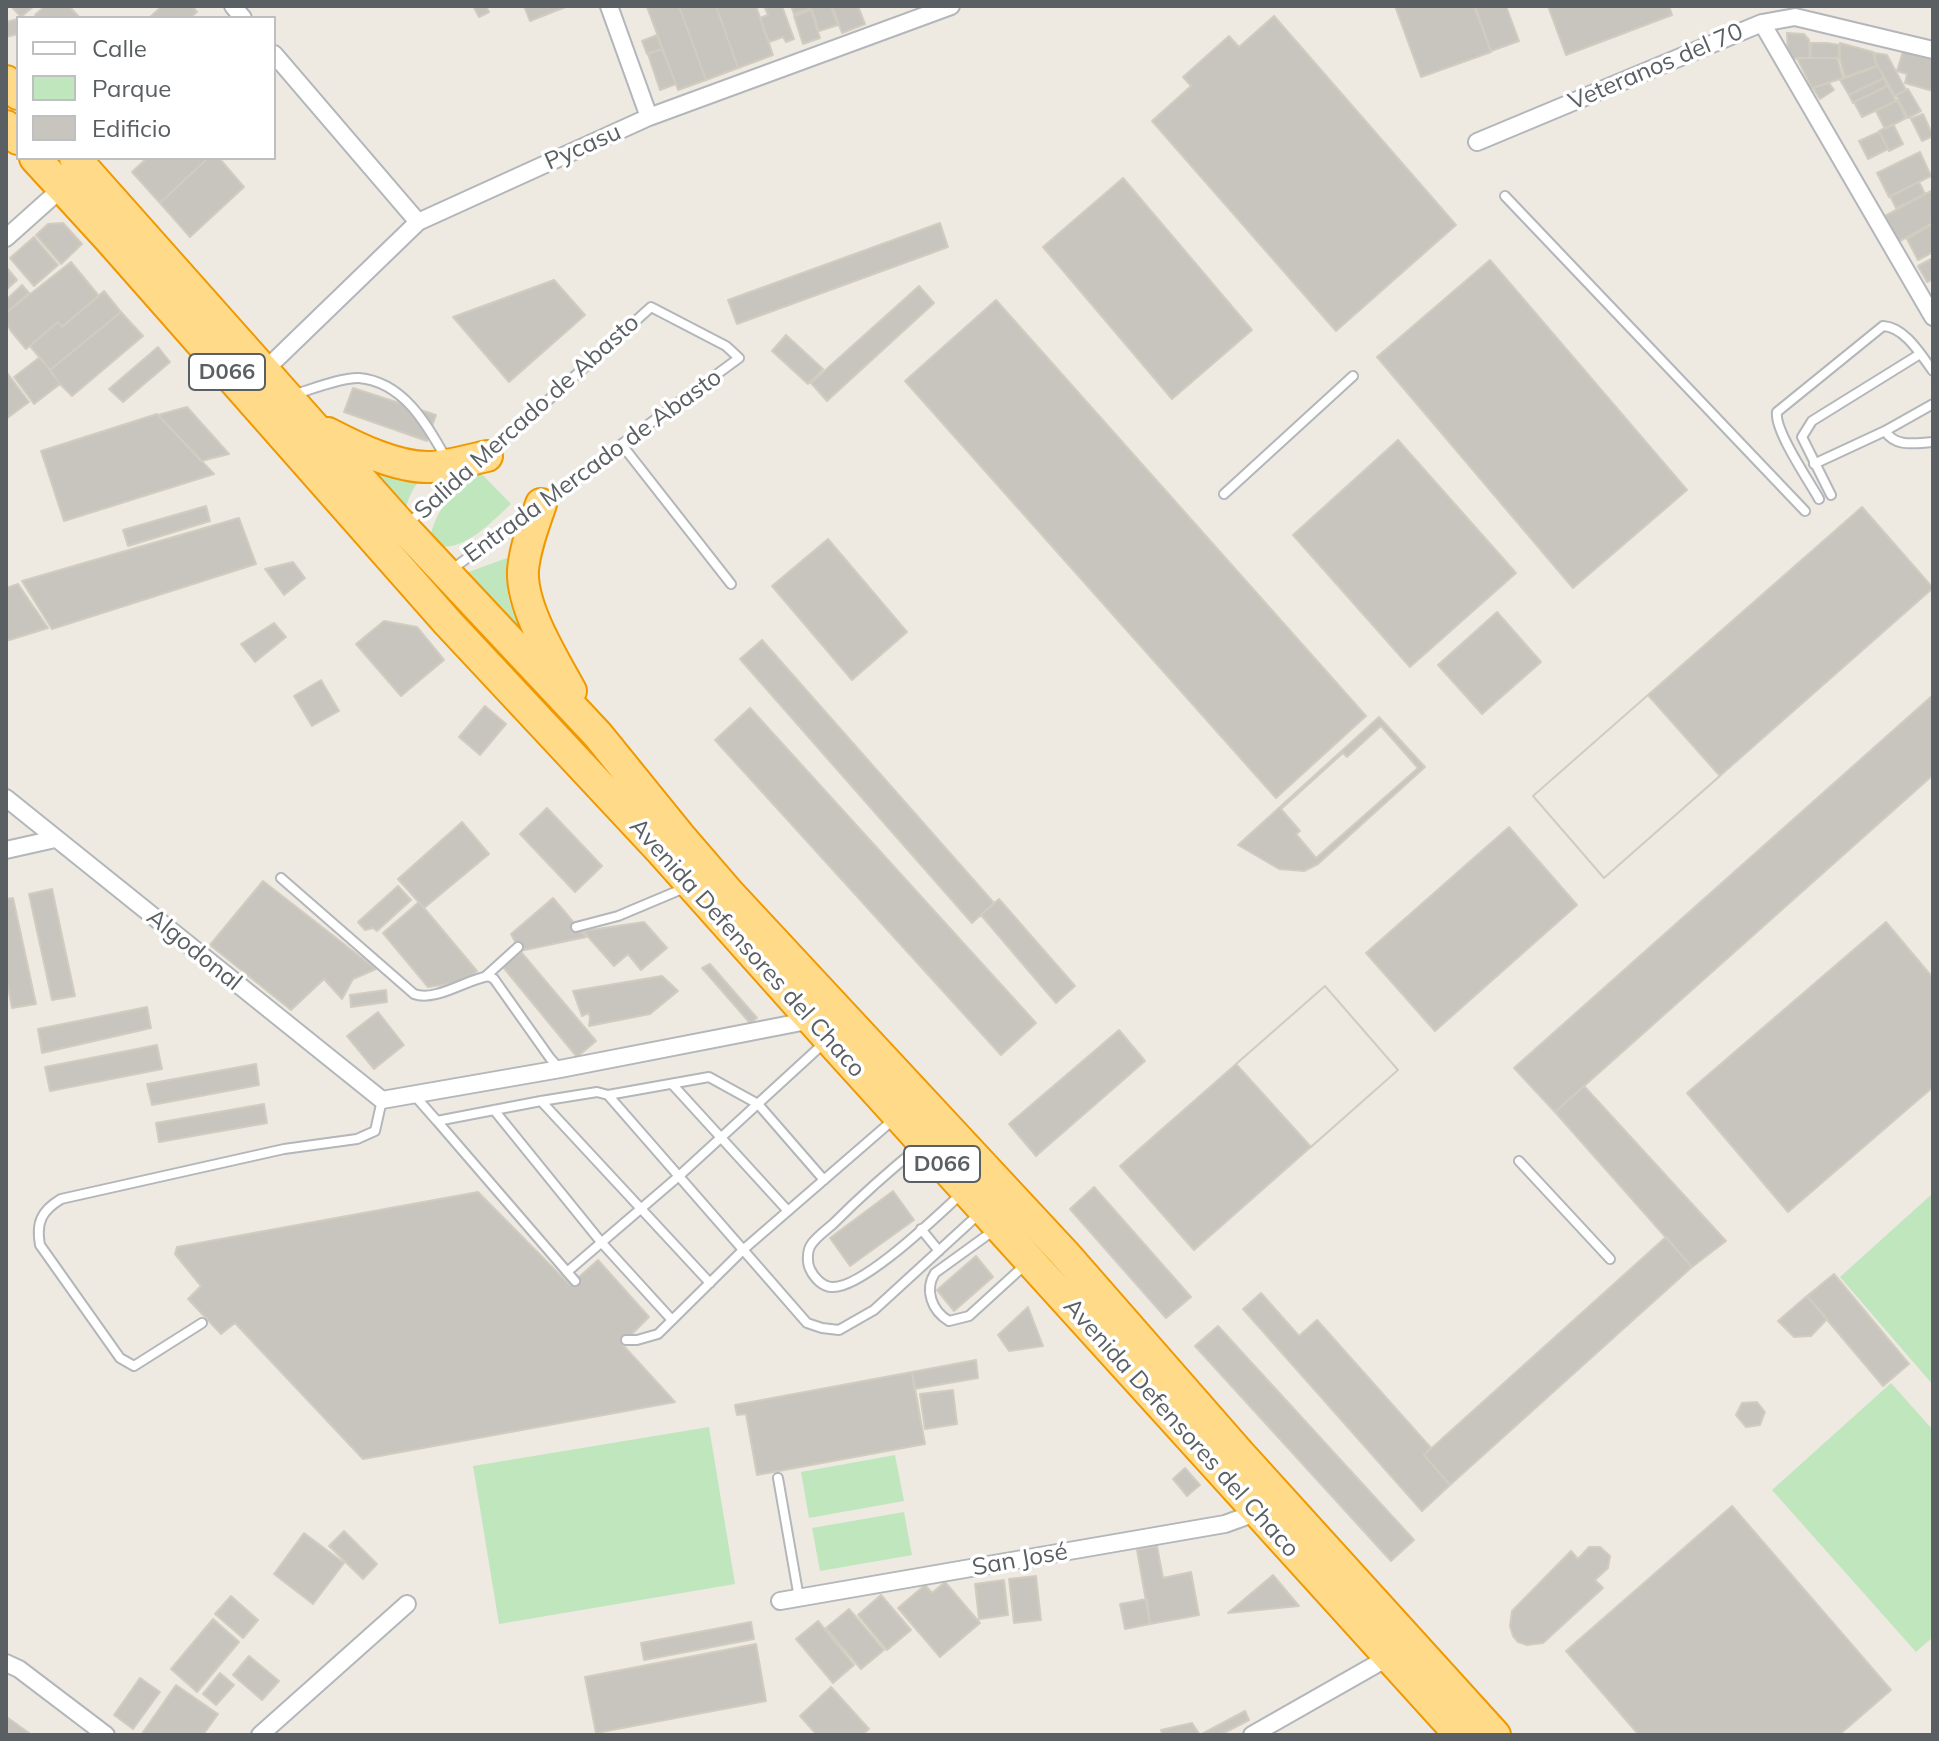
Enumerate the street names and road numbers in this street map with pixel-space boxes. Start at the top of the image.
street label: Veteranos del 70 [1564,17,1748,117]
street label: Pycasu [541,118,625,176]
street label: Salida Mercado de Abasto [409,308,645,526]
road number: D066 [189,354,265,390]
street label: Entrada Mercado de Abasto [459,363,727,569]
street label: Avenida Defensores del Chaco [623,813,871,1083]
street label: Algodonal [141,903,247,997]
road number: D066 [904,1146,980,1182]
street label: Avenida Defensores del Chaco [1057,1293,1305,1563]
street label: San José [970,1537,1070,1583]

